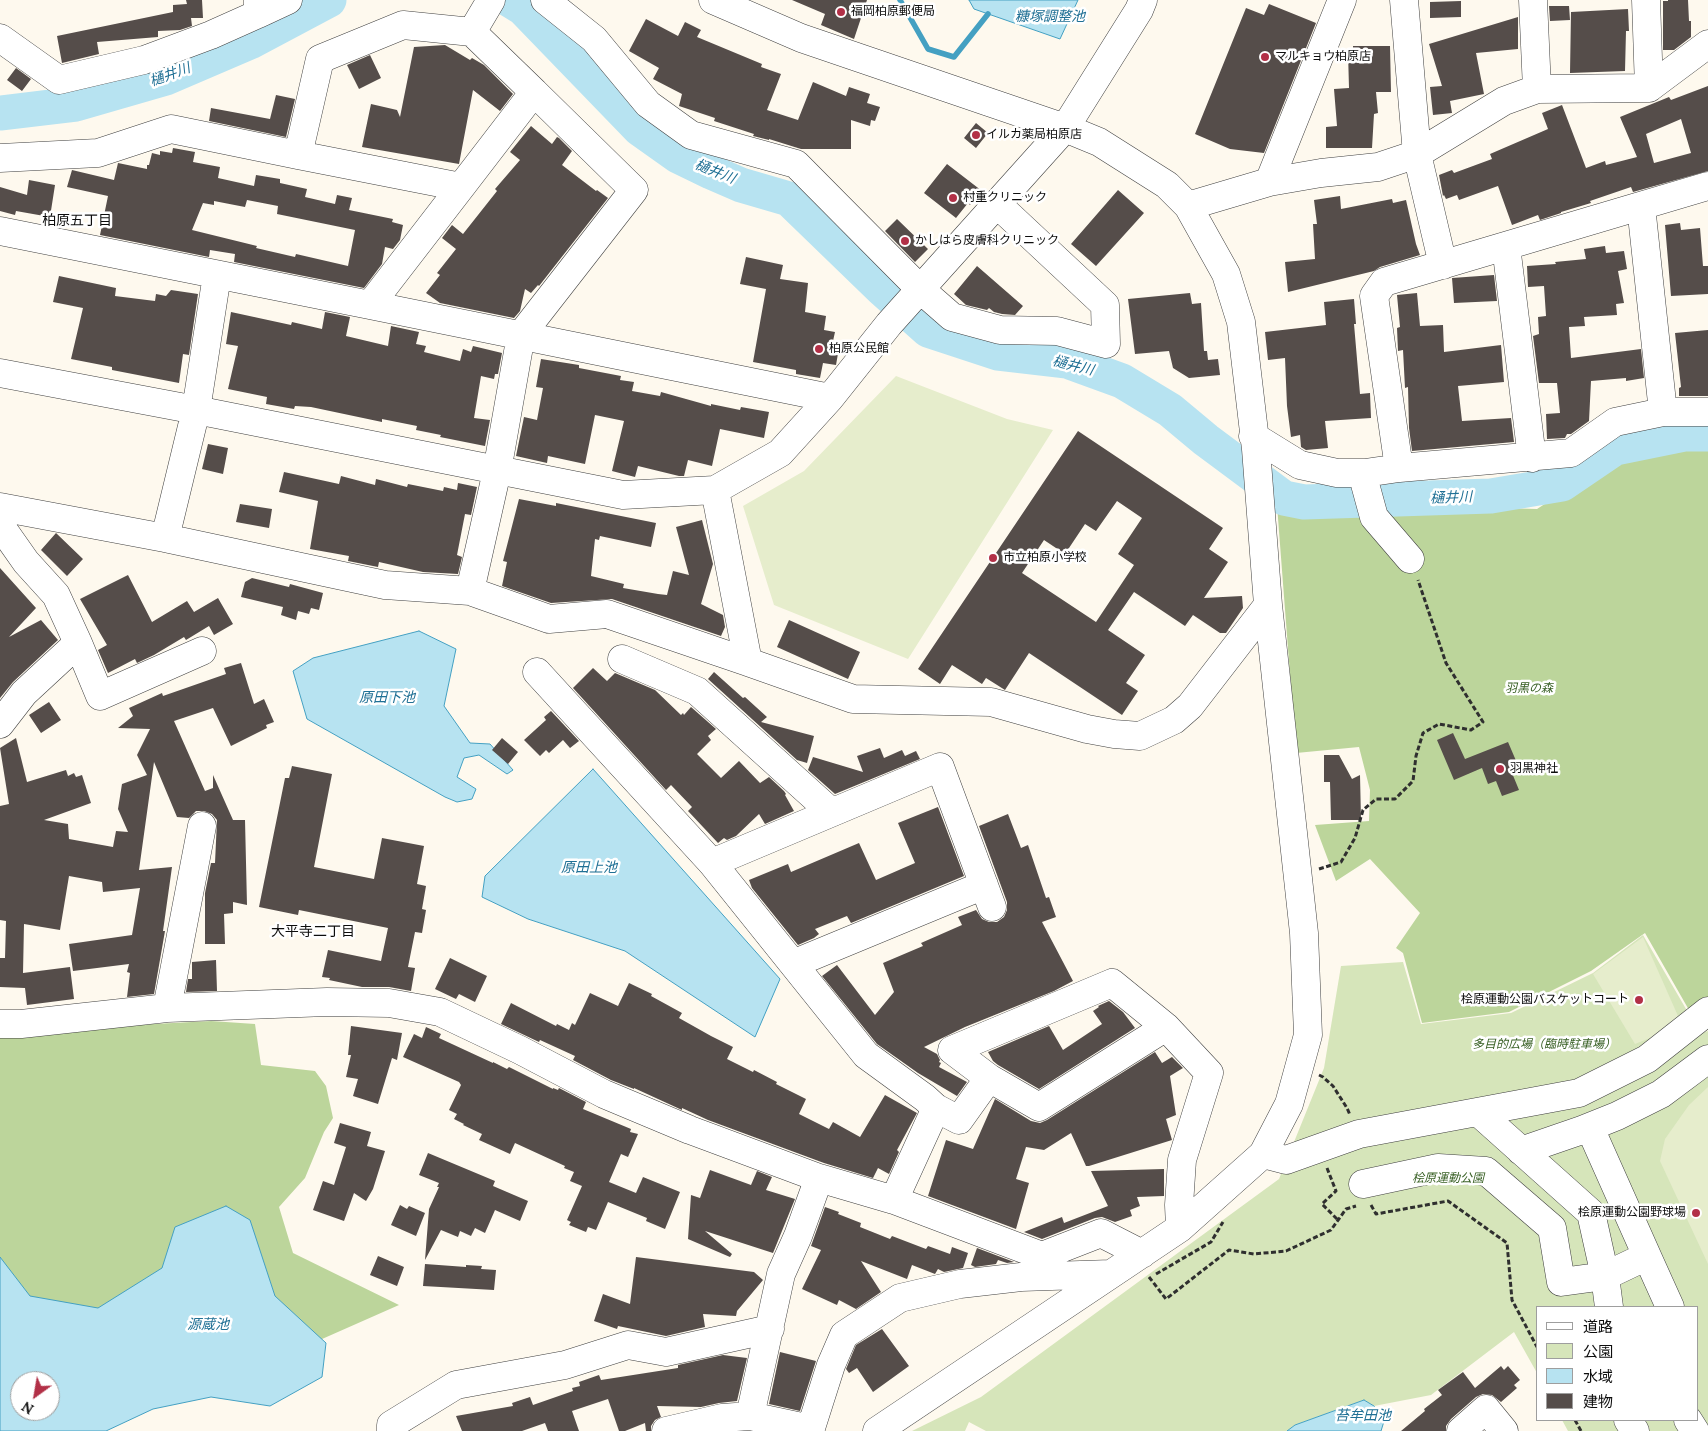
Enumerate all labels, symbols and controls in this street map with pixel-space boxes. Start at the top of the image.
place label: 福岡柏原郵便局 [851,5,935,19]
marker: 福岡柏原郵便局 [835,6,847,18]
water label: 糠塚調整池 [1015,9,1085,25]
place label: マルキョウ柏原店 [1275,50,1371,64]
marker: マルキョウ柏原店 [1259,51,1271,63]
water label: 樋井川 [147,60,193,90]
place label: イルカ薬局柏原店 [986,128,1082,142]
marker: イルカ薬局柏原店 [970,129,982,141]
water label: 樋井川 [692,156,738,188]
place label: 村重クリニック [963,191,1047,205]
marker: 村重クリニック [947,192,959,204]
district label: 柏原五丁目 [42,213,112,229]
place label: かしはら皮膚科クリニック [915,234,1059,248]
marker: かしはら皮膚科クリニック [899,235,911,247]
place label: 柏原公民館 [829,342,889,356]
marker: 柏原公民館 [813,343,825,355]
water label: 樋井川 [1051,353,1095,379]
water label: 樋井川 [1430,489,1472,507]
place label: 市立柏原小学校 [1003,551,1087,565]
marker: 市立柏原小学校 [987,552,999,564]
park label: 羽黒の森 [1505,682,1553,696]
water label: 原田下池 [359,690,415,706]
place label: 羽黒神社 [1510,762,1558,776]
marker: 羽黒神社 [1494,763,1506,775]
water label: 原田上池 [561,860,617,876]
district label: 大平寺二丁目 [271,924,355,940]
place label: 桧原運動公園バスケットコート [1461,993,1629,1007]
marker: 桧原運動公園バスケットコート [1633,994,1645,1006]
park label: 多目的広場（臨時駐車場） [1472,1038,1616,1052]
park label: 桧原運動公園 [1412,1172,1484,1186]
place label: 桧原運動公園野球場 [1578,1206,1686,1220]
marker: 桧原運動公園野球場 [1690,1207,1702,1219]
legend [1536,1306,1698,1421]
water label: 源蔵池 [187,1317,229,1333]
text: 道路 [1583,1317,1613,1336]
text: 公園 [1583,1342,1613,1361]
text: 水域 [1583,1367,1613,1386]
north arrow [10,1371,60,1421]
text: 建物 [1583,1392,1613,1411]
text: N [18,1397,37,1418]
water label: 苔牟田池 [1335,1408,1391,1424]

